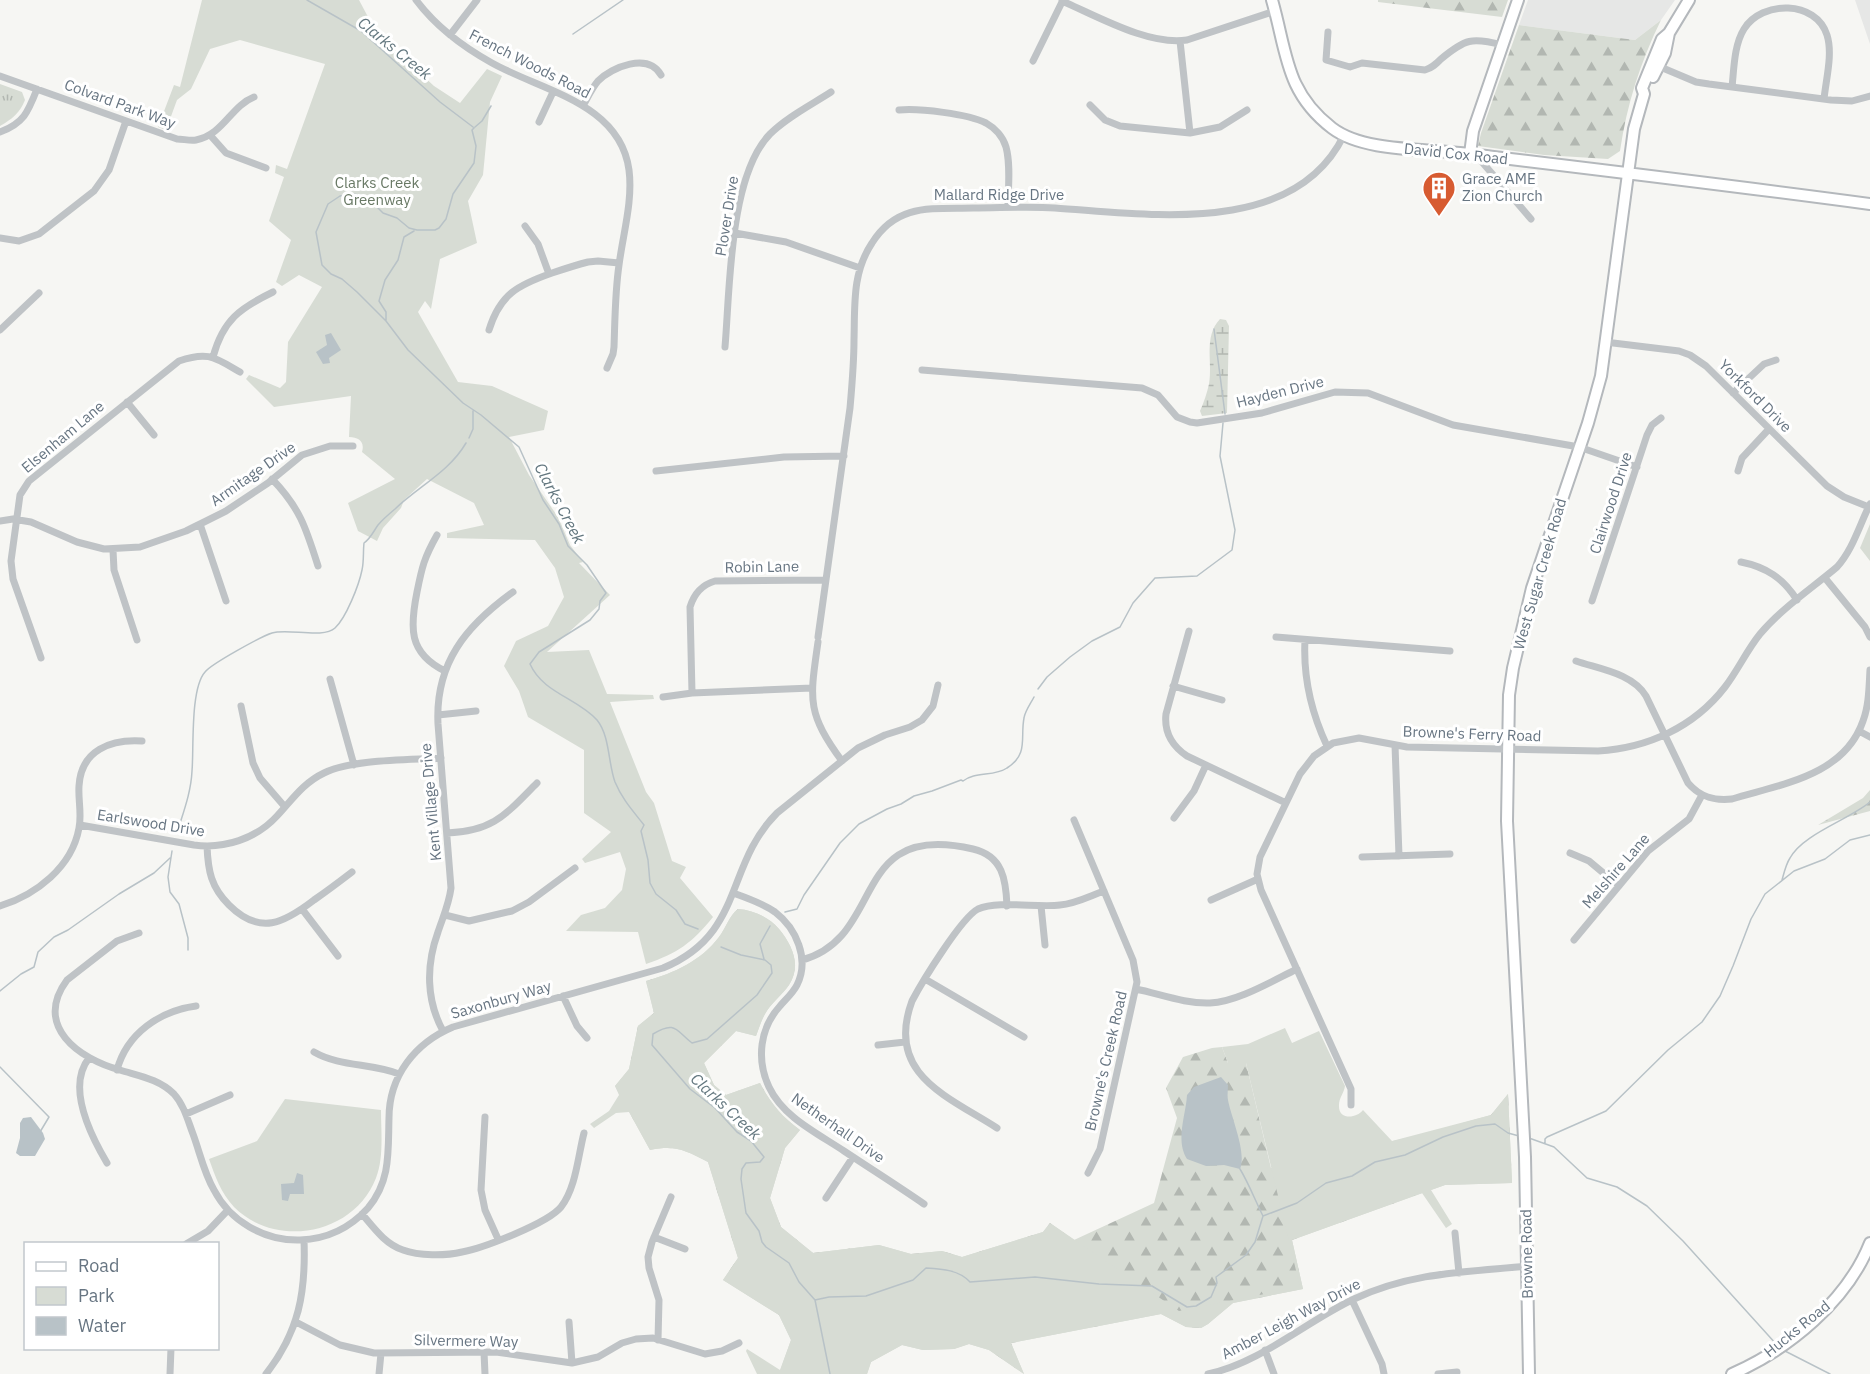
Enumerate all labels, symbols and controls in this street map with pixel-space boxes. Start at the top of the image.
water label: Clarks Creek [354,12,436,84]
street label: French Woods Road [466,25,594,102]
street label: Colvard Park Way [62,75,179,133]
street label: David Cox Road [1403,139,1509,168]
place label: Grace AME Zion Church [1462,169,1543,205]
building icon: Grace AME Zion Church [1421,170,1457,217]
park label: Clarks Creek Greenway [335,173,419,209]
street label: Plover Drive [711,175,742,257]
street label: Mallard Ridge Drive [934,185,1064,204]
street label: Yorkford Drive [1715,355,1796,436]
street label: Hayden Drive [1234,371,1326,412]
street label: Elsenham Lane [17,396,108,477]
street label: Armitage Drive [206,437,299,510]
street label: Clairwood Drive [1585,449,1636,556]
water label: Clarks Creek [530,459,590,547]
street label: West Sugar Creek Road [1509,496,1570,652]
street label: Robin Lane [725,556,799,577]
street label: Browne's Ferry Road [1402,722,1542,745]
street label: Kent Village Drive [416,742,445,862]
street label: Earlswood Drive [96,805,206,840]
street label: Melshire Lane [1578,829,1653,912]
street label: Saxonbury Way [448,976,554,1023]
street label: Browne's Creek Road [1080,989,1131,1133]
water label: Clarks Creek [687,1068,766,1144]
street label: Netherhall Drive [788,1088,889,1167]
street label: Browne Road [1516,1209,1537,1299]
legend [24,1242,219,1350]
text: Road [78,1254,119,1277]
street label: Amber Leigh Way Drive [1218,1274,1364,1363]
text: Park [78,1284,115,1307]
street label: Hucks Road [1760,1296,1834,1361]
text: Water [78,1314,127,1337]
street label: Silvermere Way [414,1330,519,1351]

